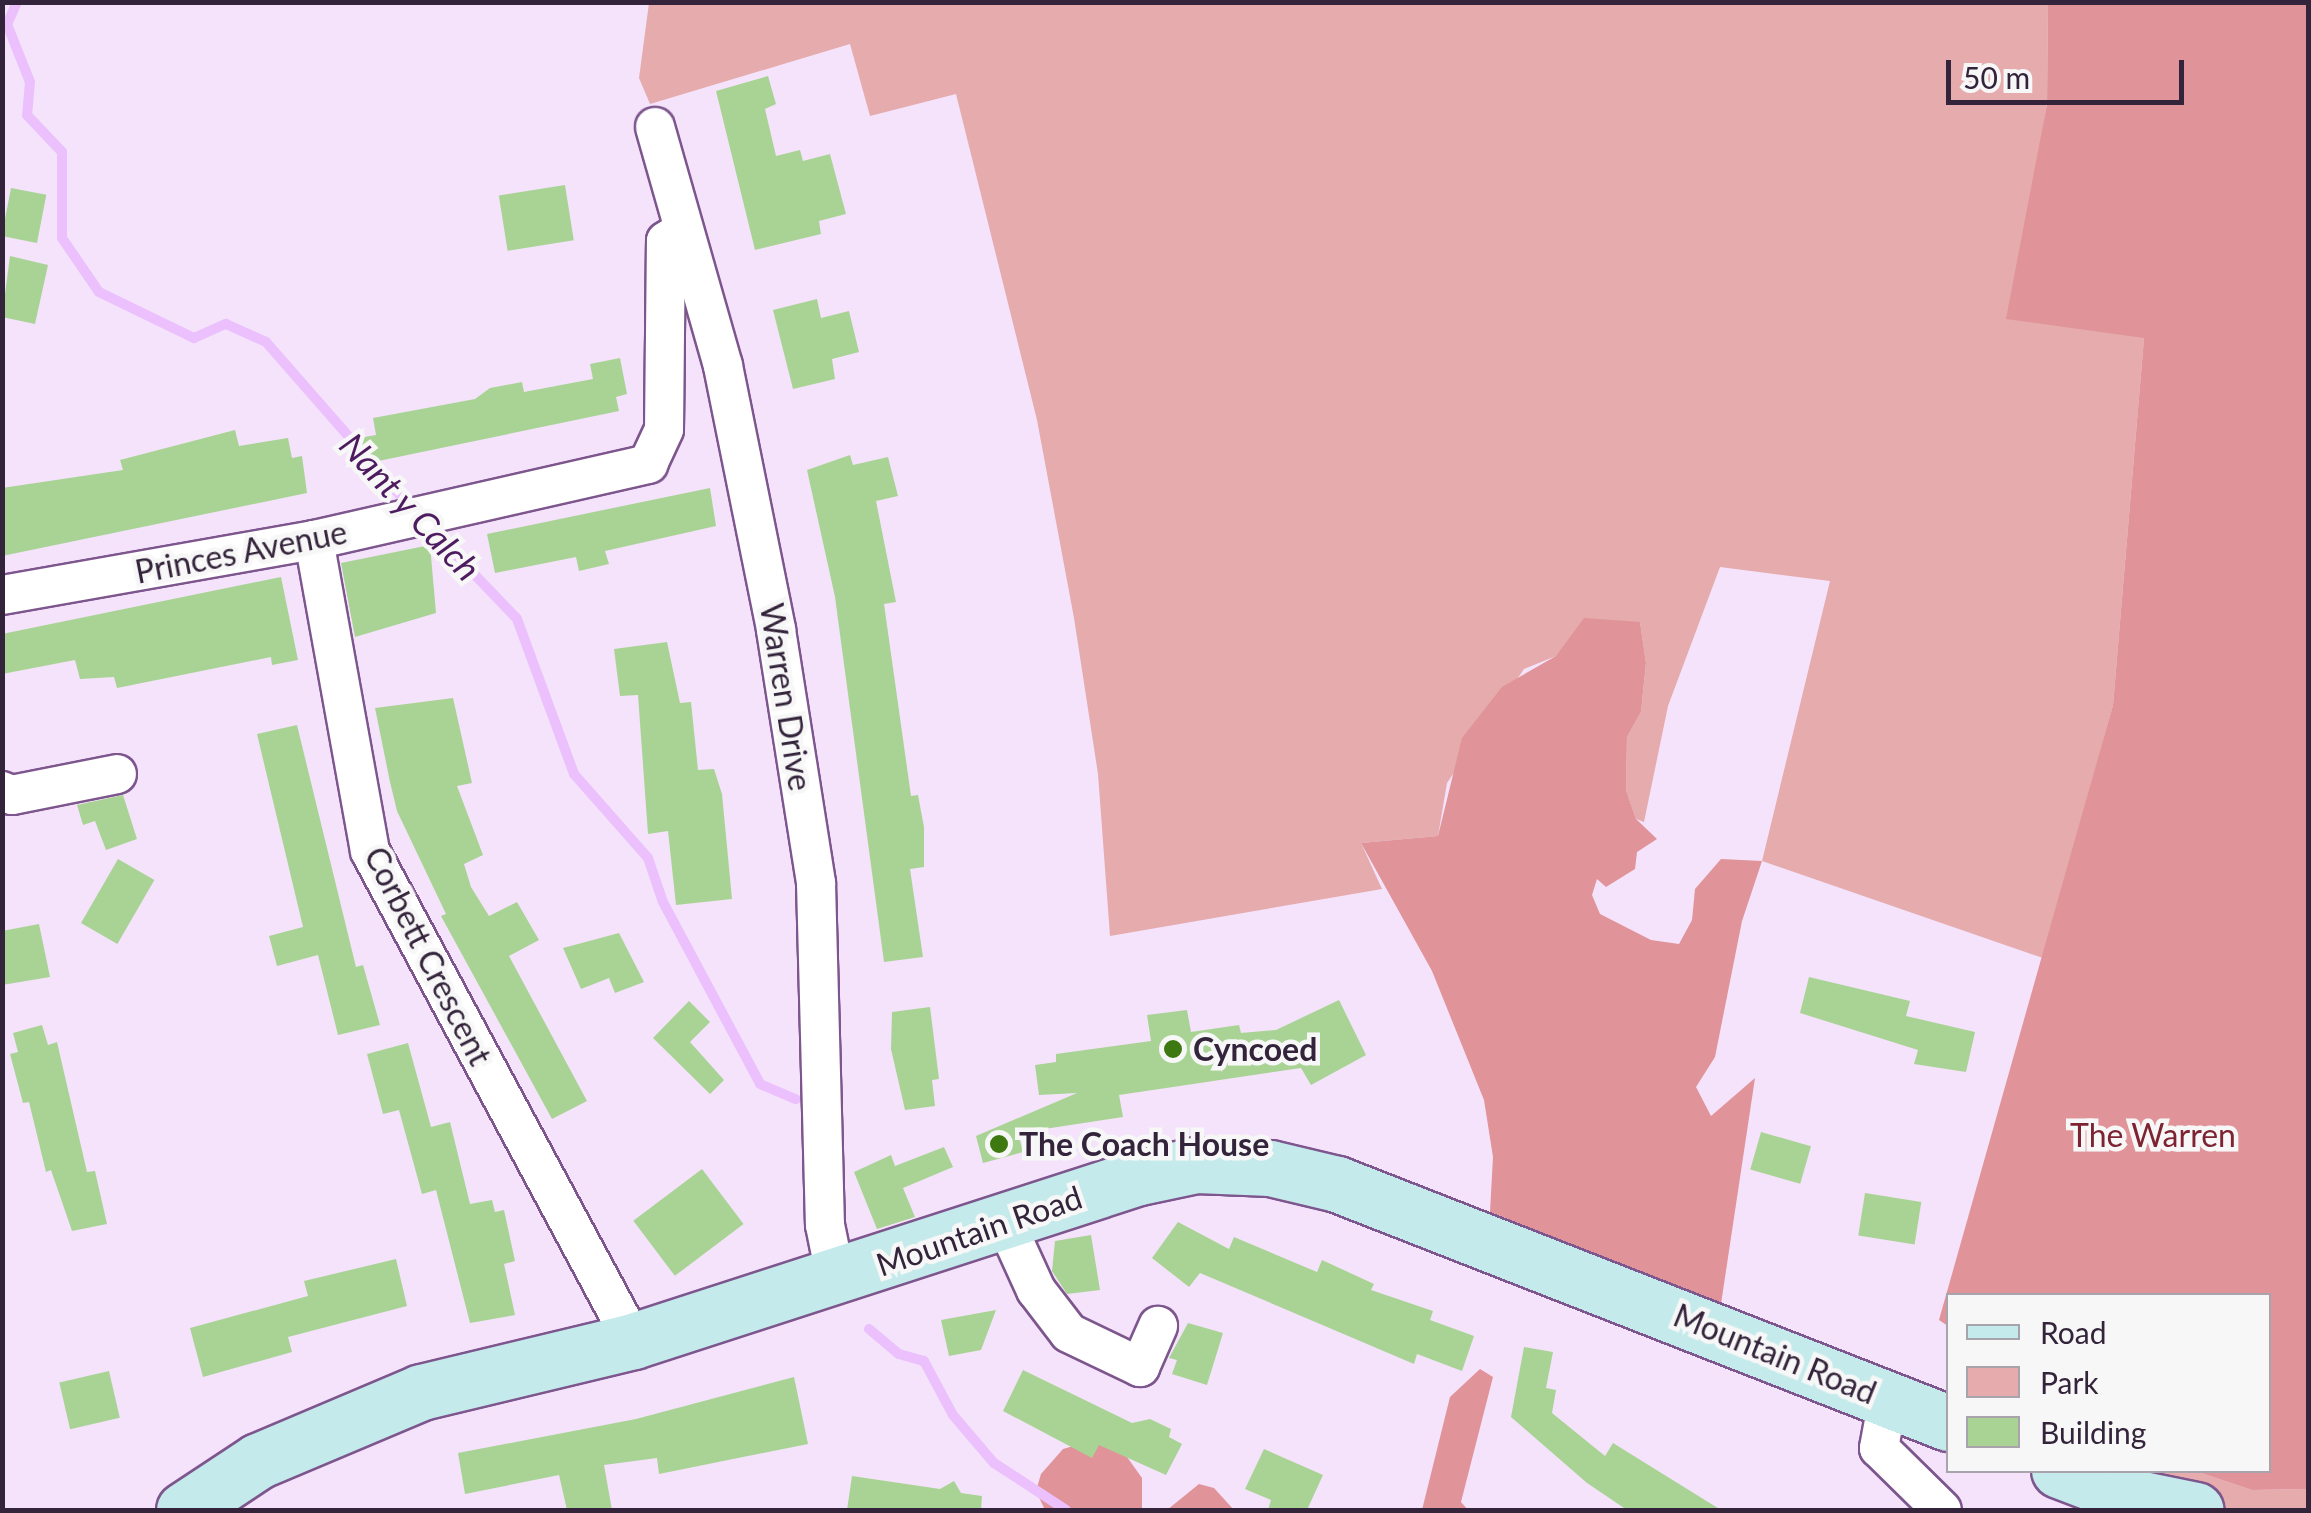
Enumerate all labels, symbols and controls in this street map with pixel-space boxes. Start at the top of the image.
scale bar [1951,40,2188,102]
text: 50 m [1963,59,2030,95]
water label: Nant y Calch [332,423,490,589]
street label: Princes Avenue [131,513,351,591]
street label: Warren Drive [752,601,820,793]
street label: Corbett Crescent [357,841,499,1071]
place label: Cyncoed [1193,1030,1317,1068]
marker: Cyncoed [1162,1038,1184,1060]
park label: The Warren [2070,1116,2236,1154]
place label: The Coach House [1019,1125,1269,1163]
marker: The Coach House [988,1133,1010,1155]
street label: Mountain Road [871,1178,1087,1284]
legend [1946,1293,2271,1473]
street label: Mountain Road [1668,1296,1882,1412]
text: Road [2040,1314,2107,1350]
text: Park [2040,1364,2099,1400]
text: Building [2040,1414,2146,1450]

